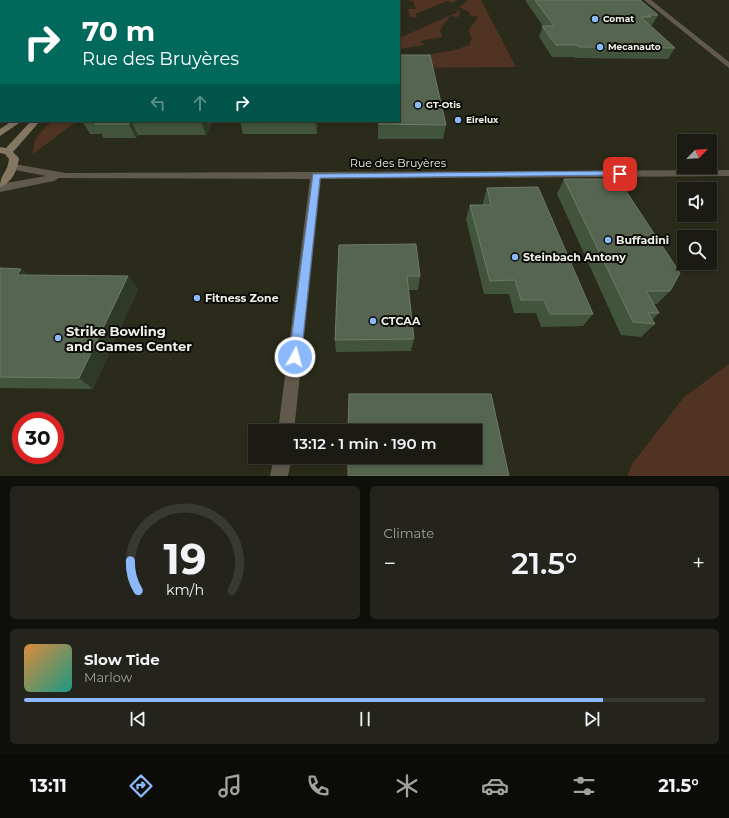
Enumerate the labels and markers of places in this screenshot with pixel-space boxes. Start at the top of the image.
place label: Comat [603,13,634,24]
marker: Comat [590,14,600,24]
place label: Mecanauto [608,41,661,52]
marker: Mecanauto [595,42,605,52]
place label: GT-Otis [426,99,461,110]
marker: GT-Otis [413,100,423,110]
place label: Eirelux [466,114,499,125]
marker: Eirelux [453,115,463,125]
pin [603,157,637,191]
place label: Buffadini [616,233,669,247]
marker: Buffadini [603,235,613,245]
place label: Steinbach Antony [523,250,626,264]
marker: Steinbach Antony [510,252,520,262]
place label: Fitness Zone [205,291,279,305]
marker: Fitness Zone [192,293,202,303]
place label: CTCAA [381,314,421,328]
marker: CTCAA [368,316,378,326]
place label: Strike Bowling and Games Center [66,323,192,354]
marker: Strike Bowling and Games Center [53,333,63,343]

